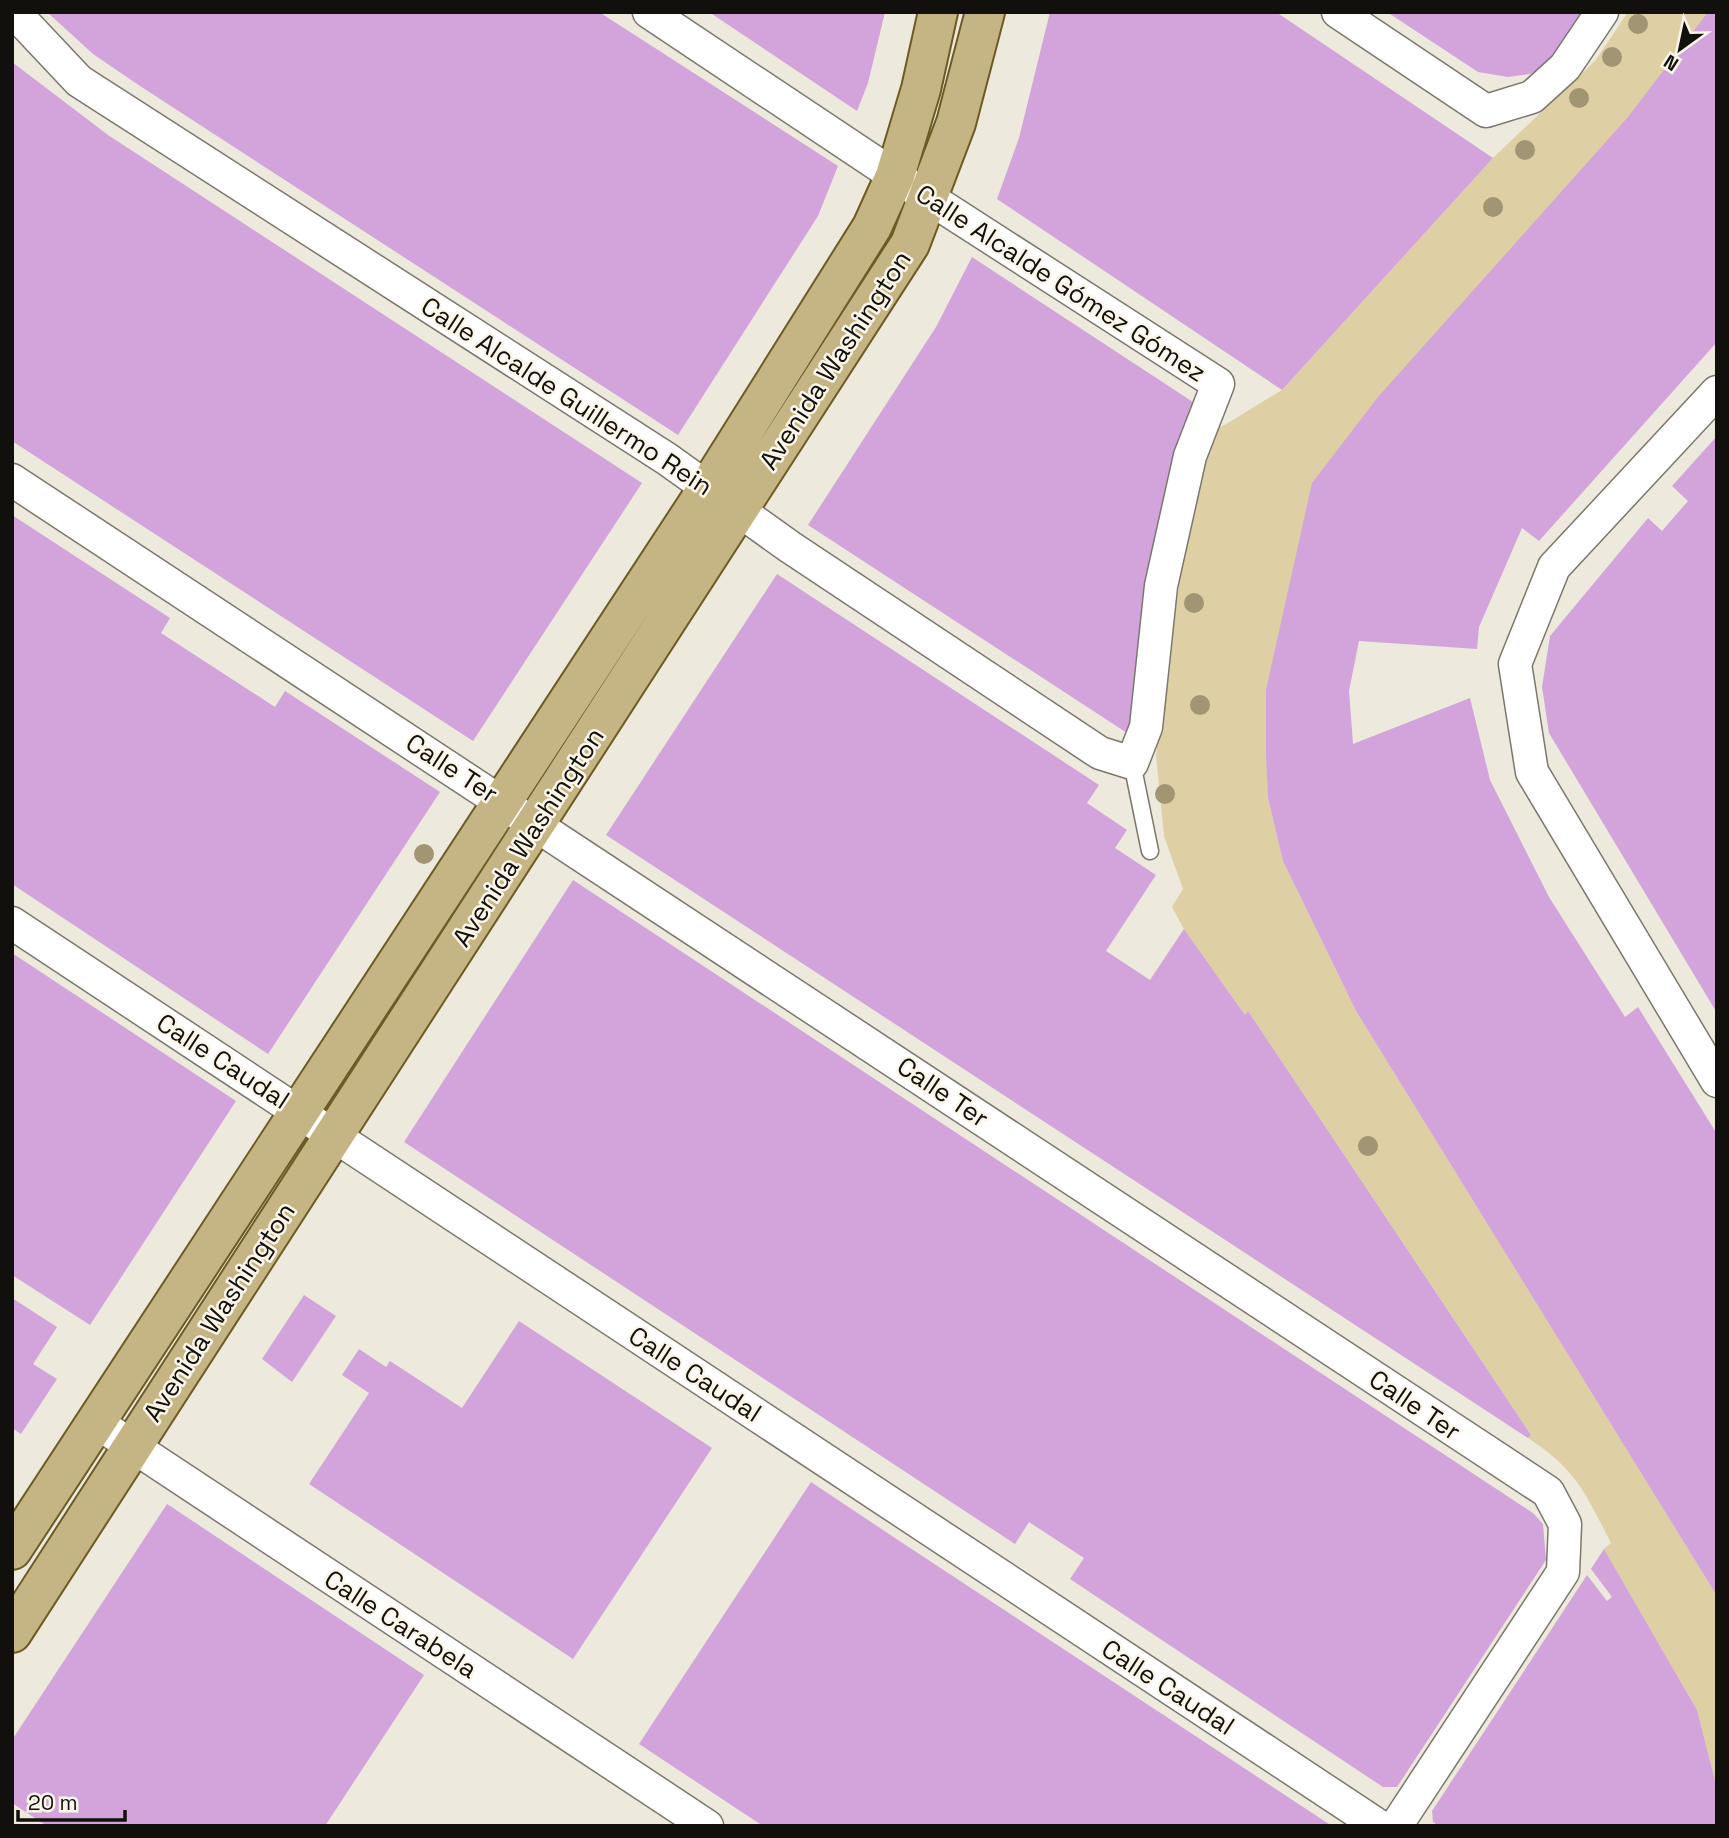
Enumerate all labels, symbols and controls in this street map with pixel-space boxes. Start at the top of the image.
north arrow [1645,14,1715,84]
text: N [1659,49,1683,77]
street label: Calle Alcalde Gómez Gómez [909,176,1213,390]
street label: Avenida Washington [751,244,919,476]
street label: Calle Alcalde Guillermo Rein [415,289,719,503]
street label: Avenida Washington [444,721,612,953]
street label: Calle Ter [399,726,505,810]
street label: Calle Caudal [150,1005,296,1117]
street label: Calle Ter [891,1049,995,1135]
street label: Avenida Washington [135,1196,303,1428]
street label: Calle Caudal [622,1318,768,1430]
street label: Calle Ter [1363,1362,1467,1448]
street label: Calle Carabela [318,1562,484,1686]
street label: Calle Caudal [1095,1631,1241,1743]
scale bar [18,1778,124,1822]
text: 20 m [28,1789,78,1816]

